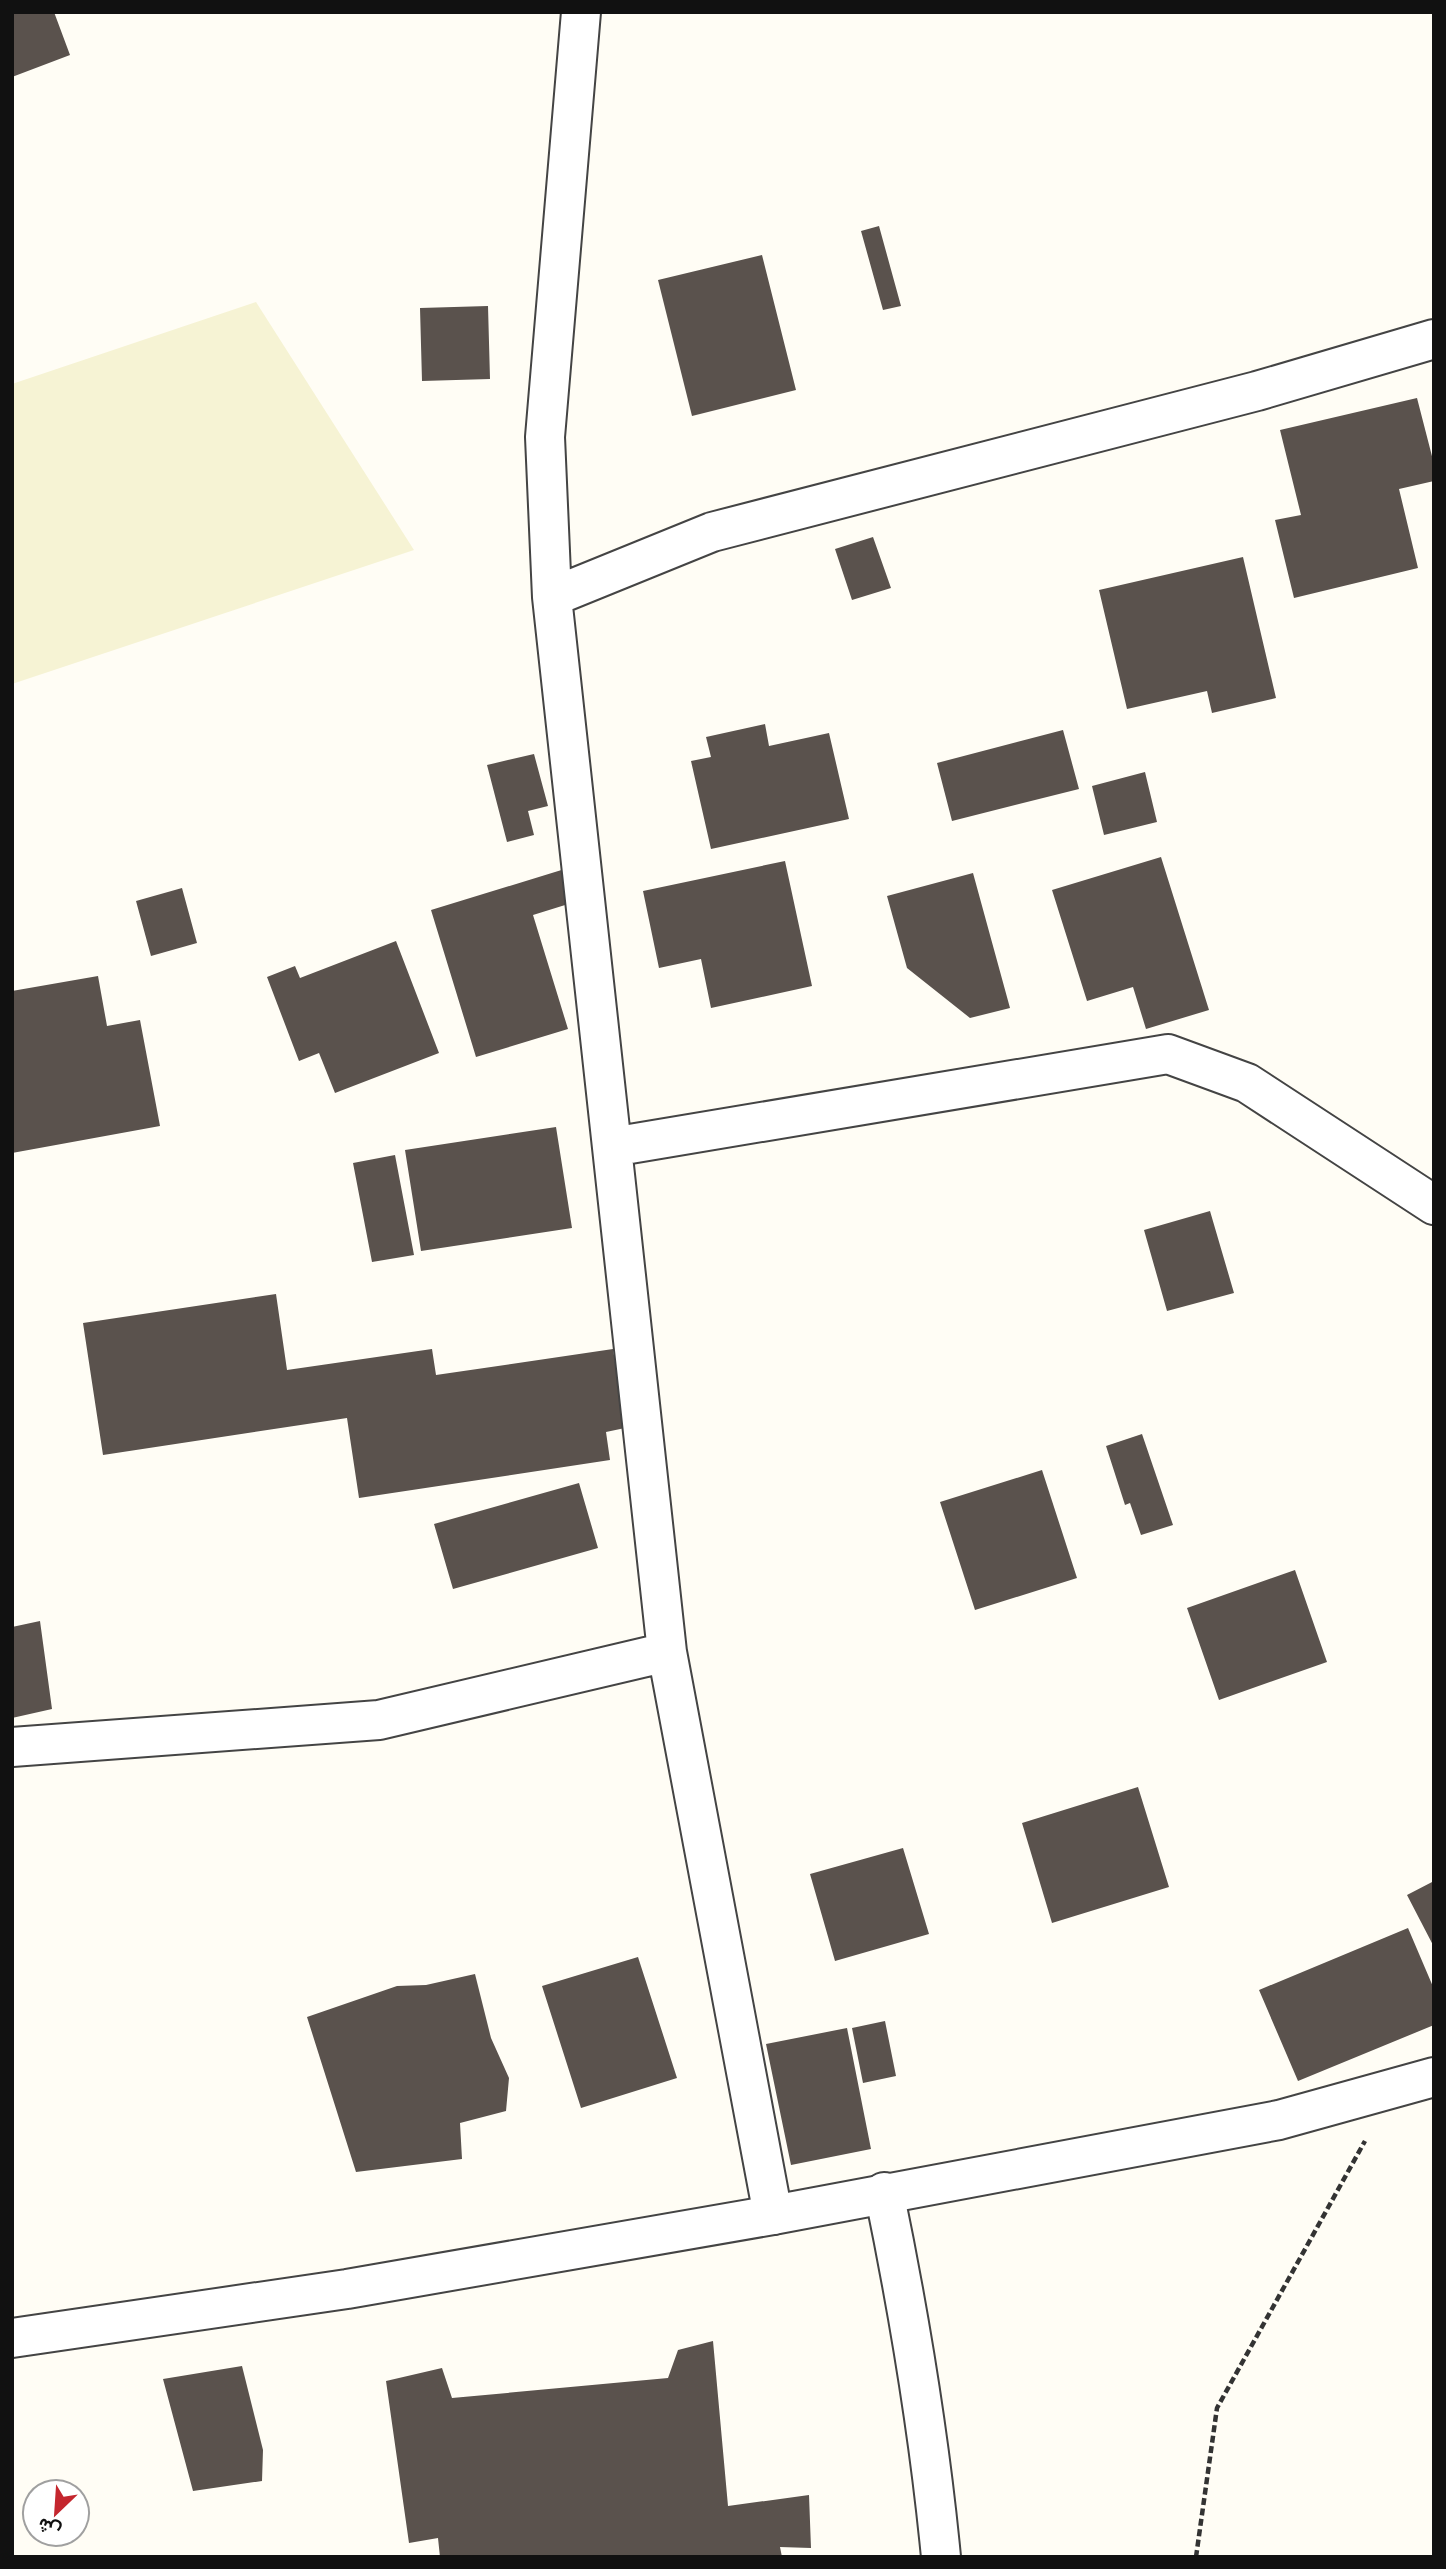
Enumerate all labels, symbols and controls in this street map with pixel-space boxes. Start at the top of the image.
north arrow [21,2478,91,2548]
text: ش [33,2509,66,2545]

